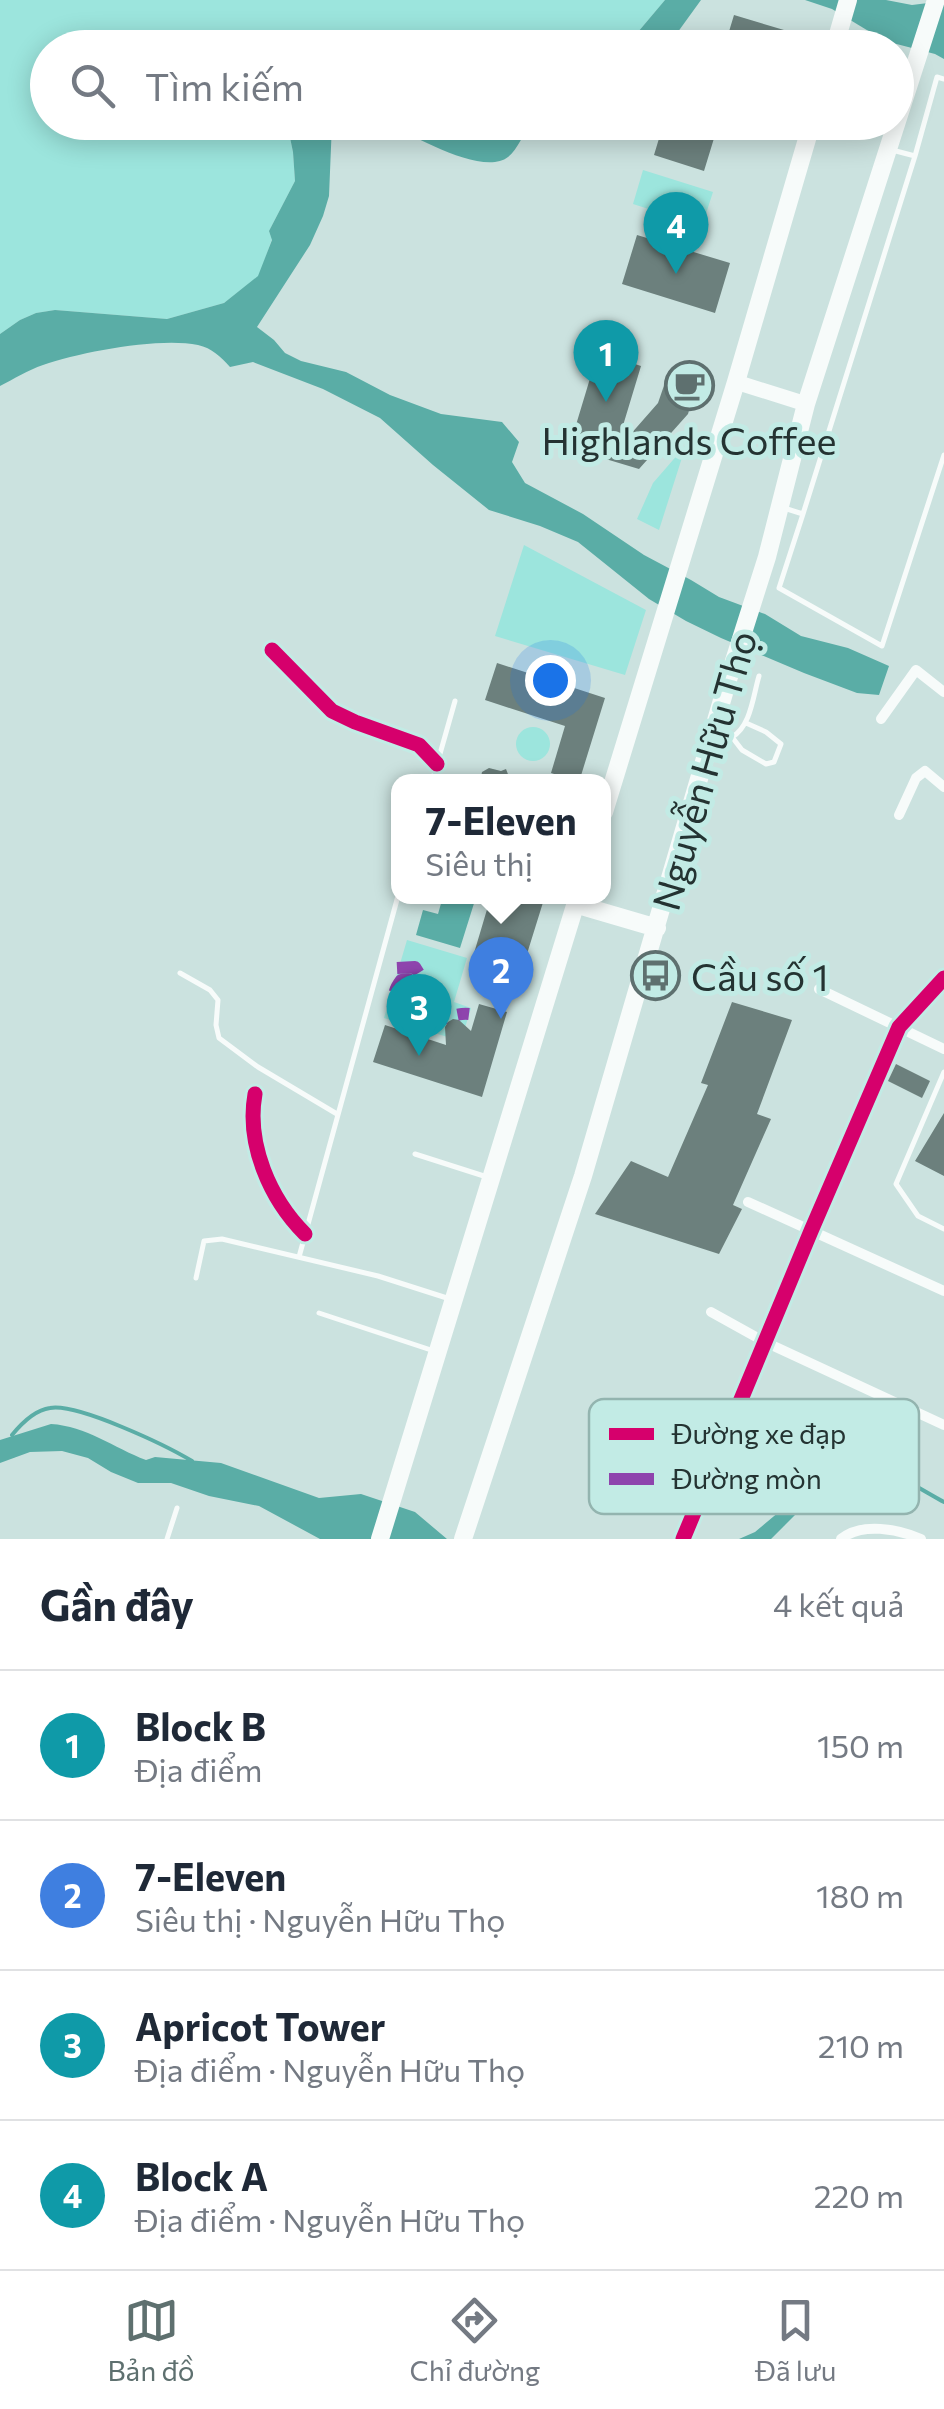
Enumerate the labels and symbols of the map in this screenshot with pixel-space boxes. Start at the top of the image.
pin: 4 [644,192,708,274]
pin: 1 [574,320,638,402]
cafe icon: Highlands Coffee [663,359,715,411]
place label: Highlands Coffee [541,416,837,463]
street label: Nguyễn Hữu Thọ [641,625,765,915]
your location [525,655,576,706]
pin: 2 [468,936,534,1019]
bus stop icon: Cầu số 1 [630,949,682,1001]
place label: Cầu số 1 [691,952,829,999]
pin: 3 [386,974,452,1056]
legend [589,1399,919,1514]
text: Đường xe đạp [671,1416,846,1450]
text: Đường mòn [671,1461,822,1495]

